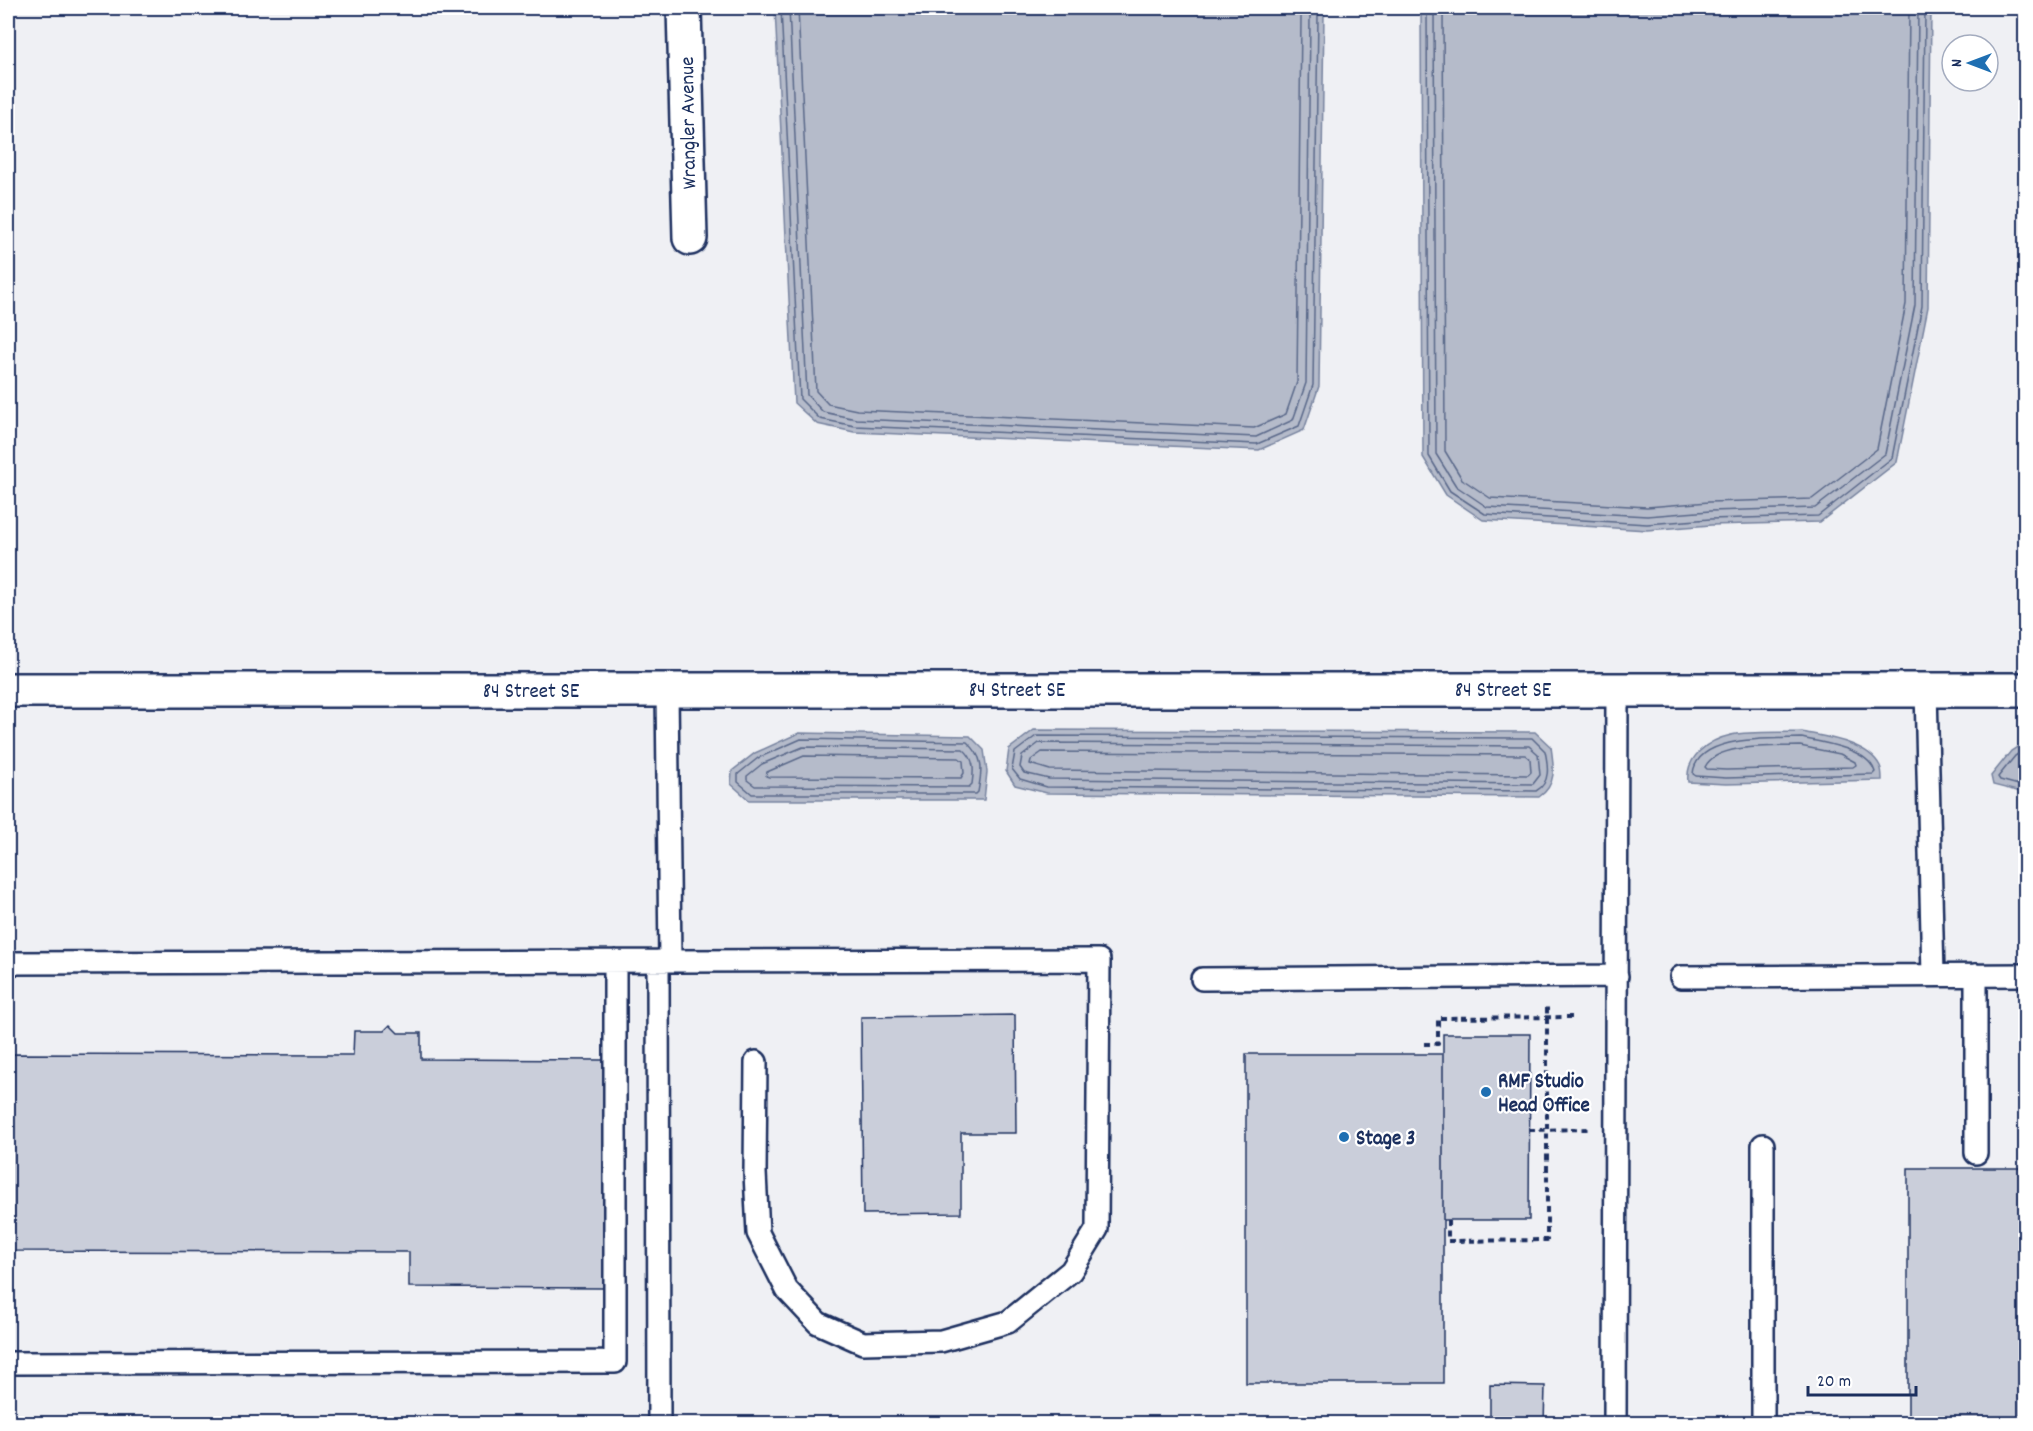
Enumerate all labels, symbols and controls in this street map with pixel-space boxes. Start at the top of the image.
north arrow [1940,33,2000,93]
street label: Wrangler Avenue [674,56,706,190]
text: N [1946,59,1969,67]
street label: 84 Street SE [969,677,1066,707]
street label: 84 Street SE [1455,677,1552,707]
street label: 84 Street SE [483,678,580,708]
place label: RMF Studio Head Office [1498,1068,1590,1122]
marker: RMF Studio Head Office [1479,1085,1493,1099]
place label: Stage 3 [1356,1125,1415,1155]
marker: Stage 3 [1337,1130,1351,1144]
scale bar [1808,1359,1916,1397]
text: 20 m [1817,1370,1851,1395]

